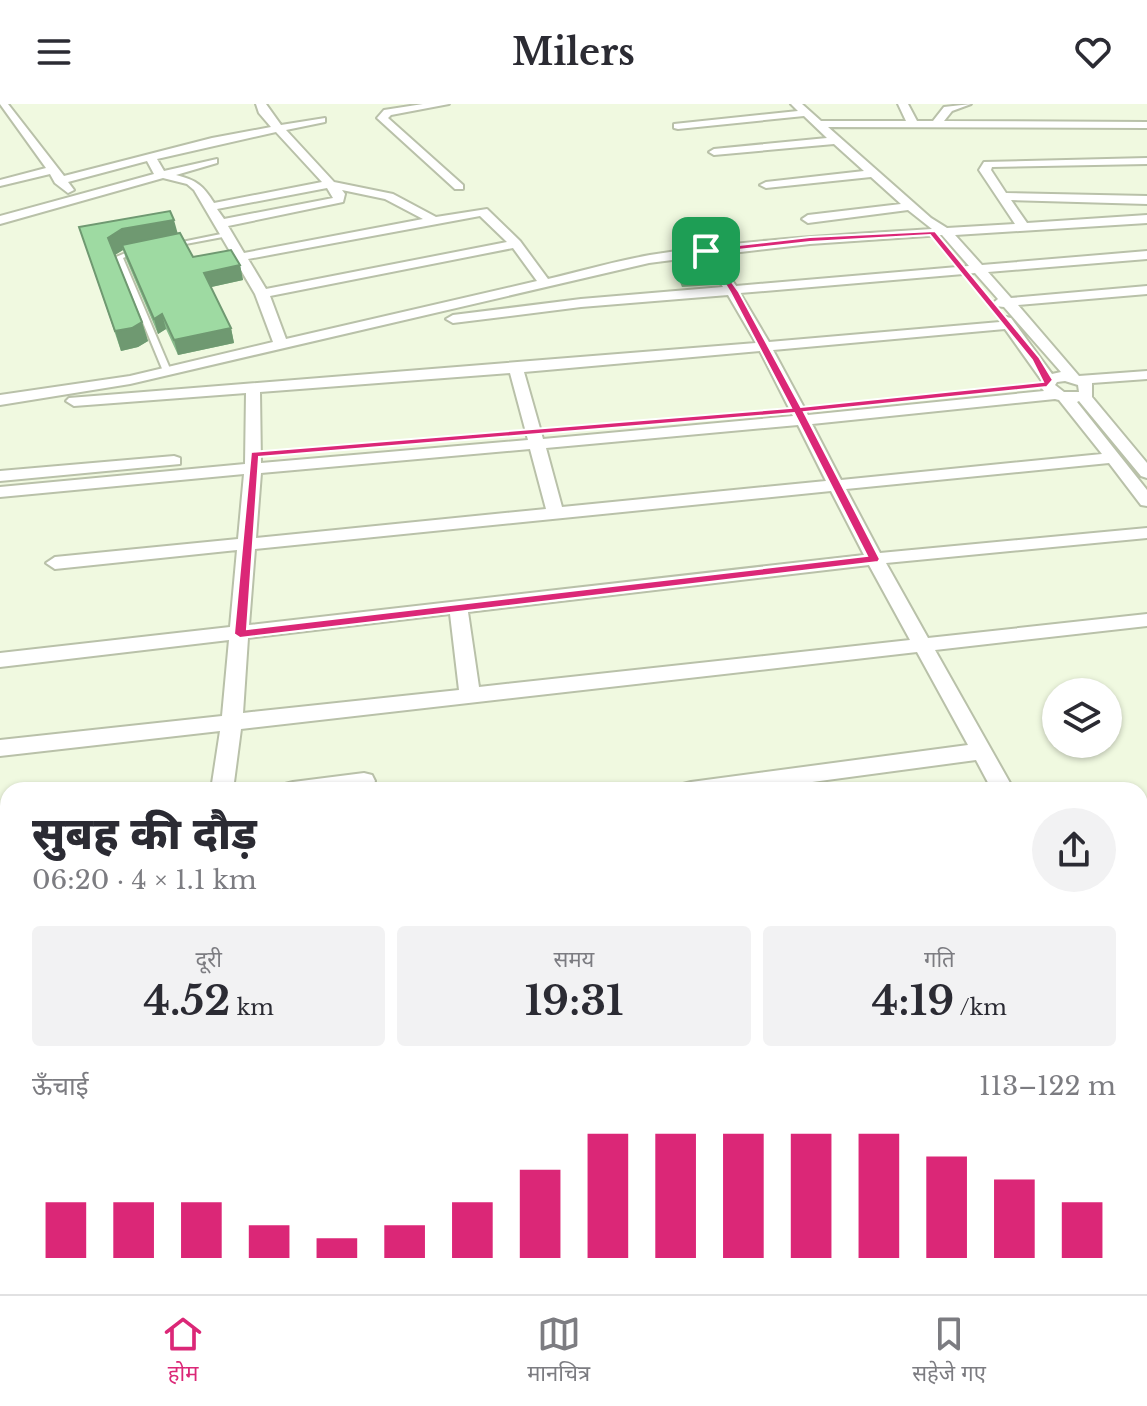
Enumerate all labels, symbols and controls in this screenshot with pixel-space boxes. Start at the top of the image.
icon: menu [32,30,76,74]
text: Milers [512,30,635,75]
icon: heart [1071,30,1115,74]
pin [672,217,740,285]
icon: arrive [684,229,728,273]
map controls [1042,678,1122,758]
button: layers [1042,678,1122,758]
text: सुबह की दौड़ [32,806,257,861]
button: share [1032,808,1116,892]
text: 06:20 · 4 × 1.1 km [32,864,257,896]
text: दूरी [195,946,222,973]
text: समय [554,946,594,973]
text: गति [924,946,955,973]
text: 4.52 [144,976,230,1026]
text: 19:31 [525,976,623,1026]
text: 4:19 [872,976,954,1026]
text: km [230,994,274,1021]
text: /km [954,994,1007,1021]
text: ऊँचाई [32,1070,88,1102]
text: 113–122 m [979,1070,1116,1102]
tab: होम [161,1312,205,1390]
tab: मानचित्र [527,1312,590,1390]
tab: सहेजे गए [912,1312,986,1390]

